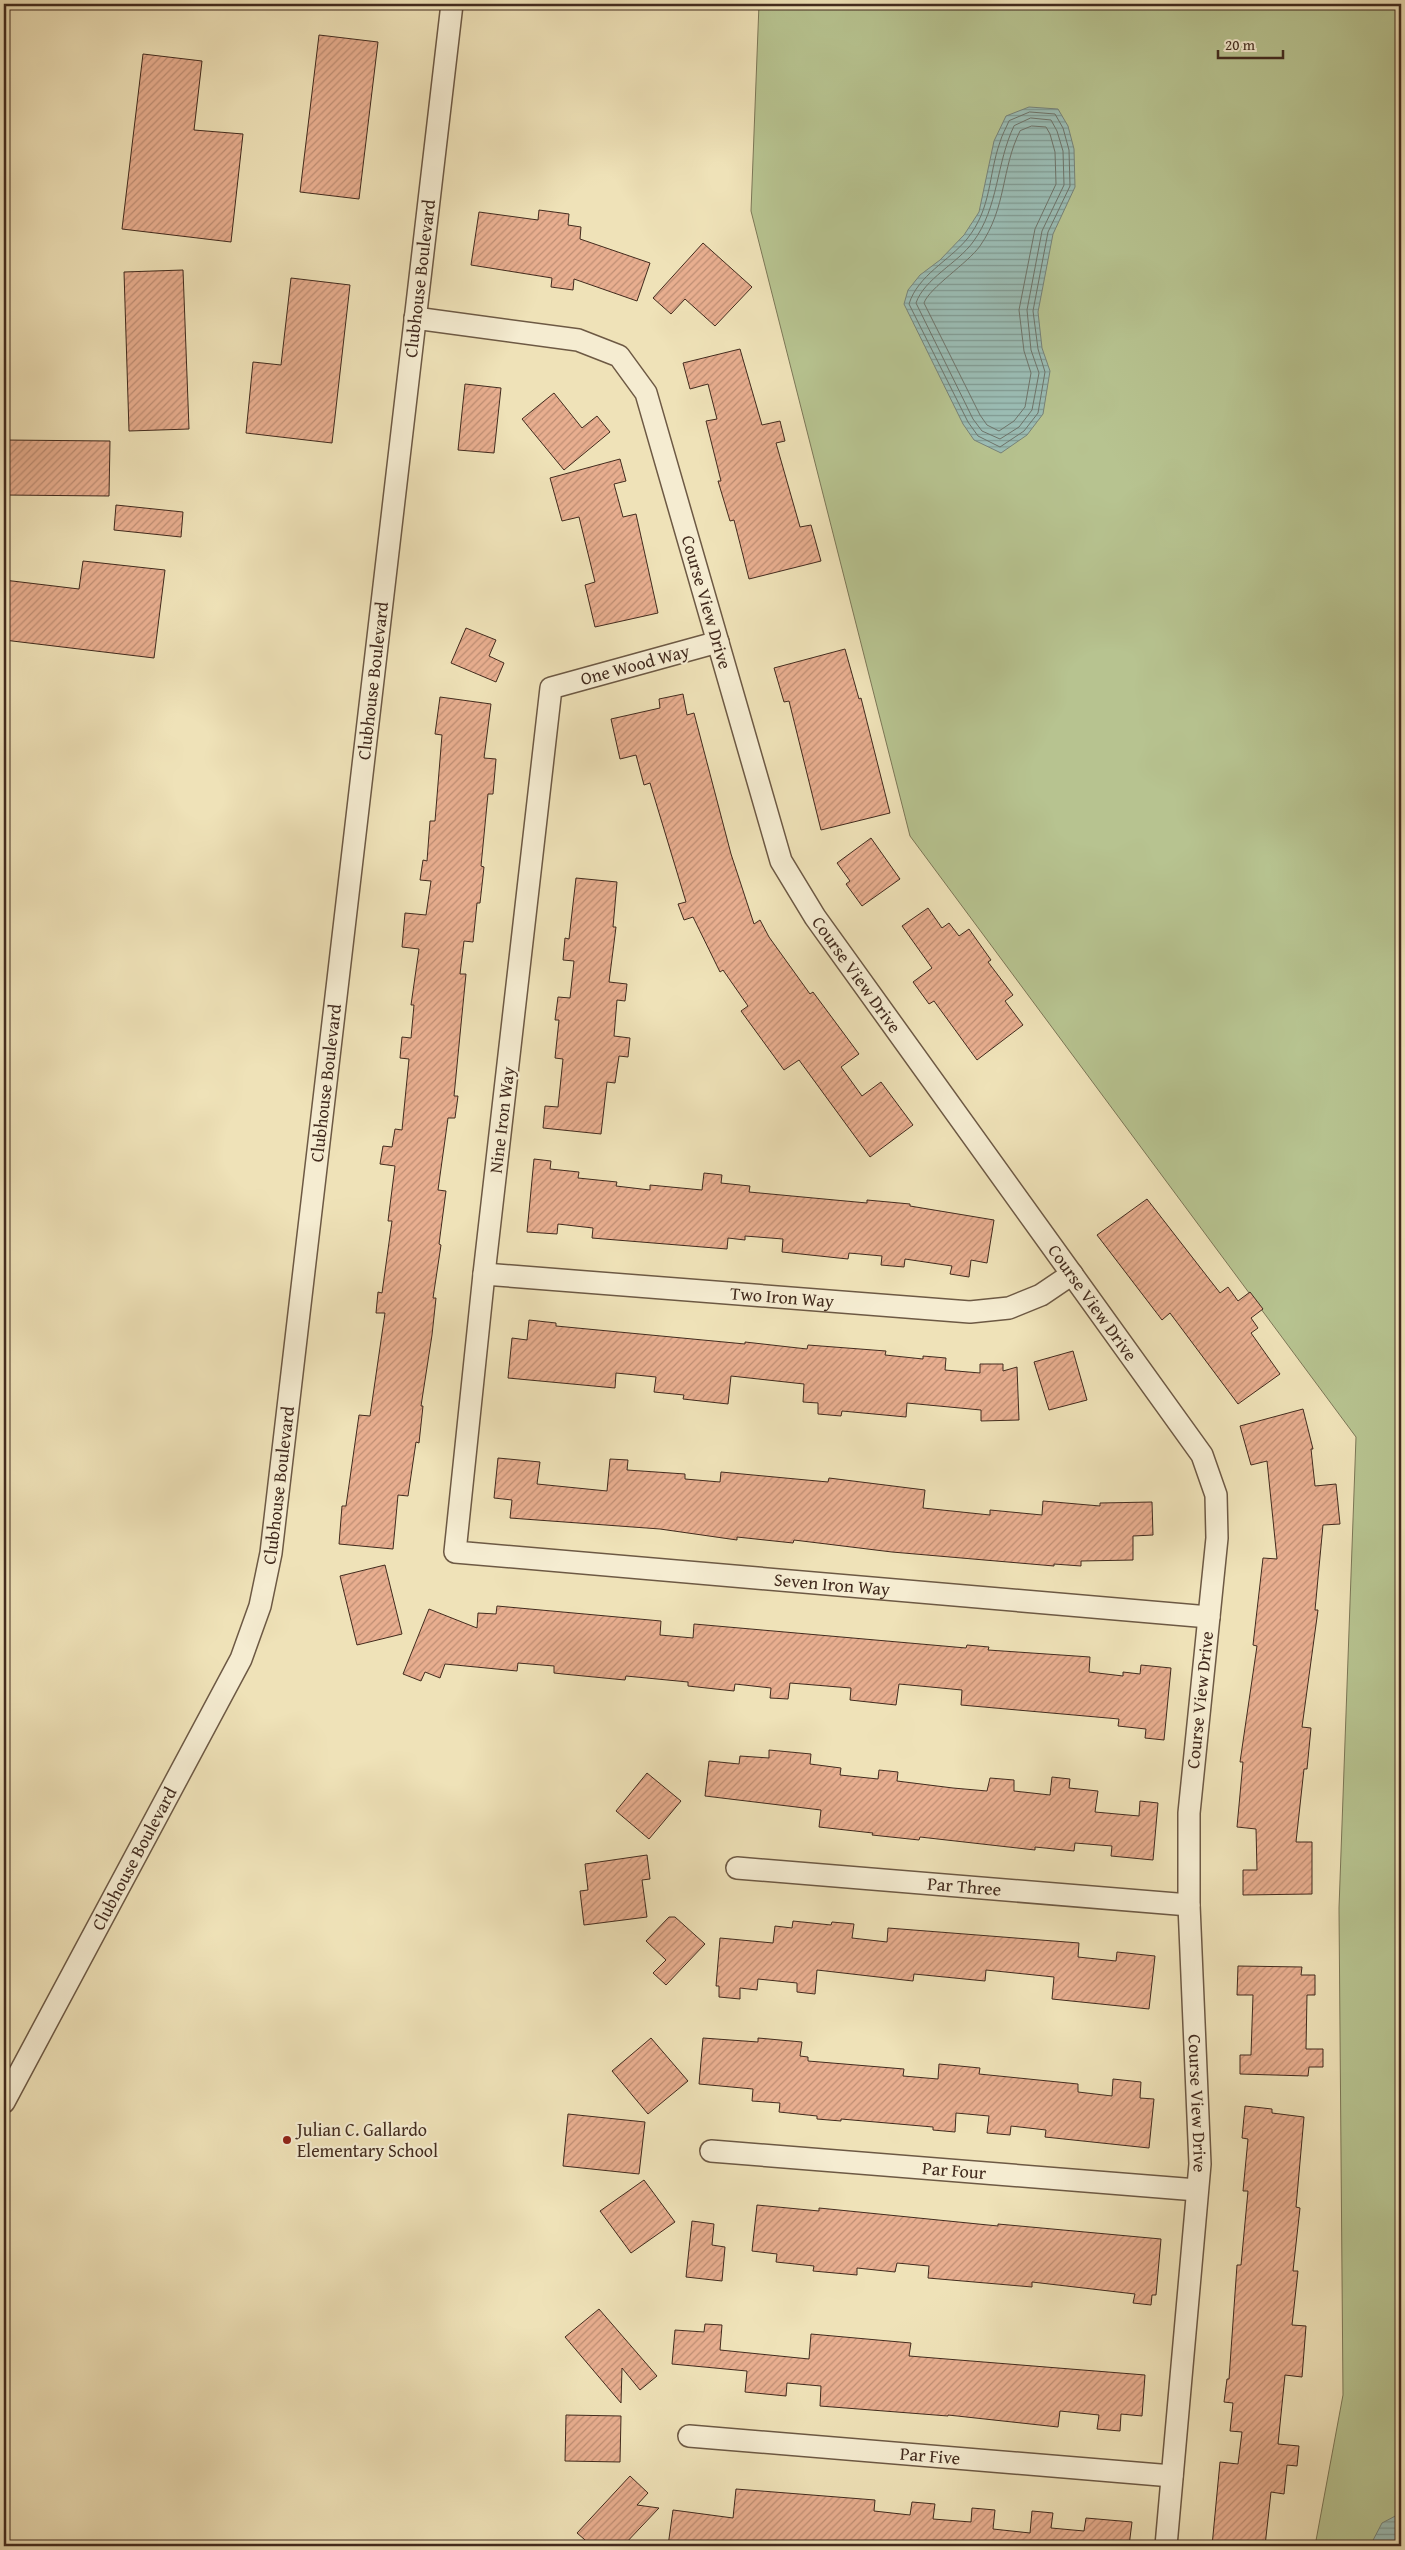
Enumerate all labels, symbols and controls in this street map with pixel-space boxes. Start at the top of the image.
scale bar [1218,28,1282,60]
text: 20 m [1225,34,1256,55]
street label: Clubhouse Boulevard [397,197,442,359]
street label: Course View Drive [675,532,739,672]
street label: Clubhouse Boulevard [350,600,395,761]
street label: One Wood Way [577,637,693,692]
street label: Course View Drive [806,910,908,1038]
street label: Clubhouse Boulevard [303,1002,348,1164]
street label: Nine Iron Way [482,1065,521,1175]
street label: Course View Drive [1042,1238,1144,1366]
street label: Two Iron Way [729,1279,835,1314]
street label: Clubhouse Boulevard [255,1404,301,1567]
street label: Seven Iron Way [773,1566,891,1602]
street label: Course View Drive [1179,1630,1220,1770]
street label: Clubhouse Boulevard [84,1781,183,1935]
street label: Par Three [926,1870,1002,1903]
street label: Course View Drive [1182,2034,1214,2174]
place label: Julian C. Gallardo Elementary School [295,2116,438,2164]
marker: Julian C. Gallardo Elementary School [281,2134,293,2146]
street label: Par Four [921,2154,988,2186]
street label: Par Five [899,2440,961,2471]

